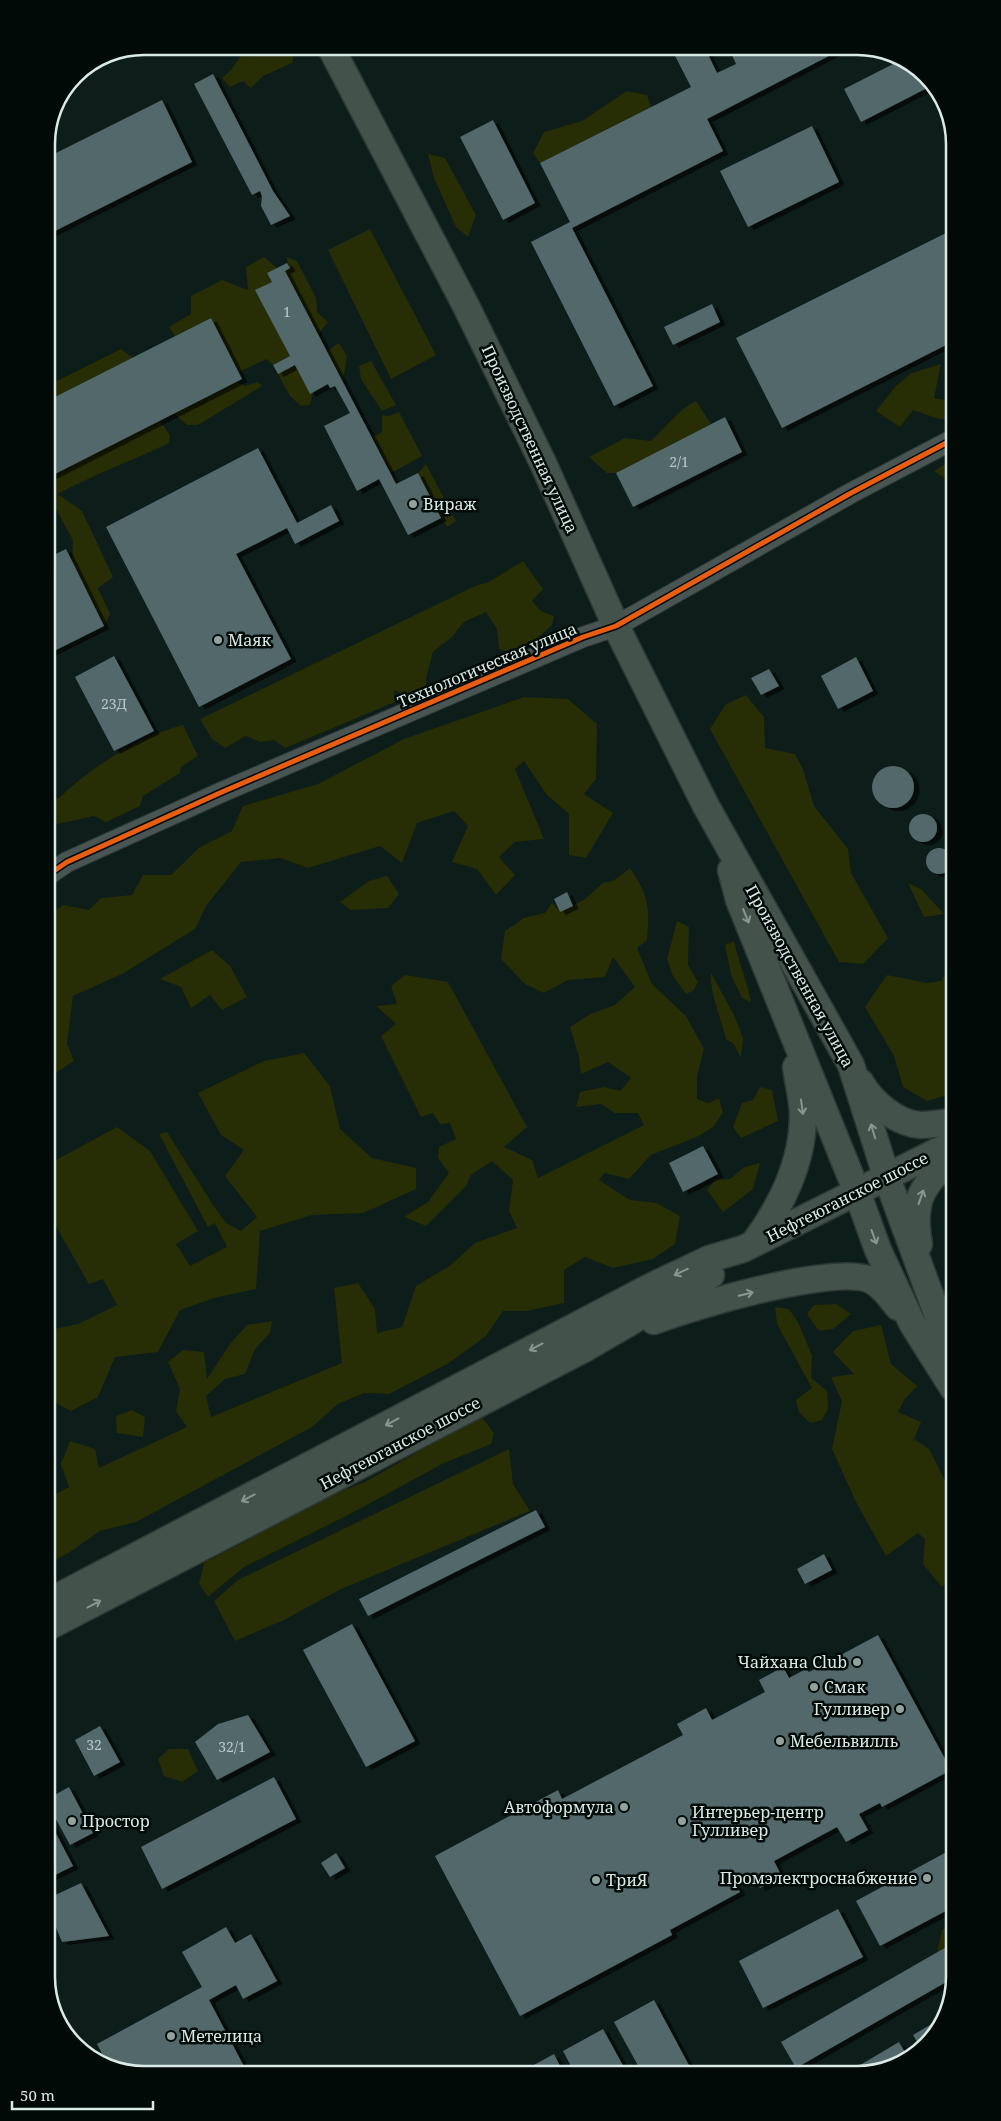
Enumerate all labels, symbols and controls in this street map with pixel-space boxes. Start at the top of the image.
house number: 1 [283,302,291,321]
street label: Производственная улица [477,341,583,537]
house number: 2/1 [669,452,689,471]
place label: Вираж [423,493,477,515]
marker: Вираж [407,498,419,510]
street label: Технологическая улица [394,617,580,713]
place label: Маяк [228,629,272,651]
marker: Маяк [212,634,224,646]
house number: 23Д [101,694,127,713]
street label: Производственная улица [741,881,859,1071]
one-way arrow [741,908,751,923]
one-way arrow [797,1098,807,1114]
one-way arrow [868,1124,877,1140]
street label: Нефтеюганское шоссе [762,1147,932,1247]
one-way arrow [916,1189,926,1205]
one-way arrow [870,1229,879,1245]
one-way arrow [674,1268,689,1278]
one-way arrow [737,1289,753,1298]
one-way arrow [529,1342,544,1352]
street label: Нефтеюганское шоссе [316,1391,484,1495]
one-way arrow [385,1417,400,1427]
one-way arrow [241,1493,256,1503]
one-way arrow [86,1598,100,1608]
place label: Чайхана Club [738,1651,847,1673]
marker: Чайхана Club [851,1656,863,1668]
place label: Смак [824,1676,866,1698]
marker: Смак [808,1681,820,1693]
place label: Гулливер [814,1698,890,1720]
marker: Гулливер [894,1703,906,1715]
place label: Мебельвилль [790,1730,898,1752]
house number: 32 [86,1735,102,1754]
marker: Мебельвилль [774,1735,786,1747]
house number: 32/1 [218,1737,246,1756]
place label: Автоформула [504,1796,614,1818]
marker: Автоформула [618,1801,630,1813]
place label: Интерьер-центр Гулливер [692,1801,824,1841]
place label: Простор [82,1810,150,1832]
marker: Простор [66,1815,78,1827]
marker: Интерьер-центр Гулливер [676,1815,688,1827]
place label: Промэлектроснабжение [720,1867,917,1889]
place label: ТриЯ [606,1869,647,1891]
marker: Промэлектроснабжение [921,1872,933,1884]
marker: ТриЯ [590,1874,602,1886]
place label: Метелица [181,2025,262,2047]
marker: Метелица [165,2030,177,2042]
scale bar [12,2078,154,2110]
text: 50 m [20,2085,55,2105]

